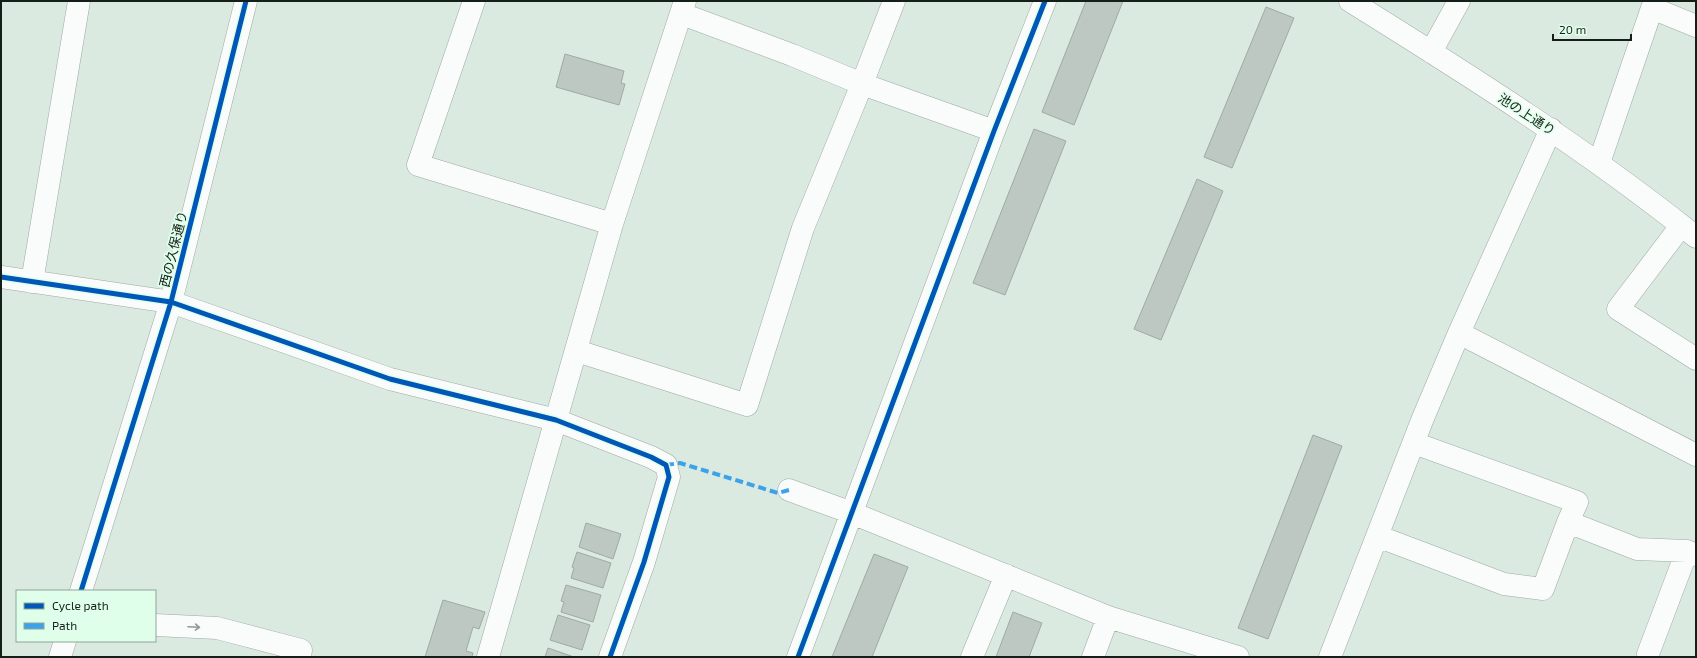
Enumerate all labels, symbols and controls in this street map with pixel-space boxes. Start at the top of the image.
scale bar [1553,16,1631,42]
text: 20 m [1559,22,1586,36]
street label: 池の上通り [1495,90,1559,138]
street label: 西の久保通り [156,209,190,289]
legend [16,590,156,642]
text: Cycle path [52,598,109,612]
text: Path [52,618,77,632]
one-way arrow [187,623,200,630]

